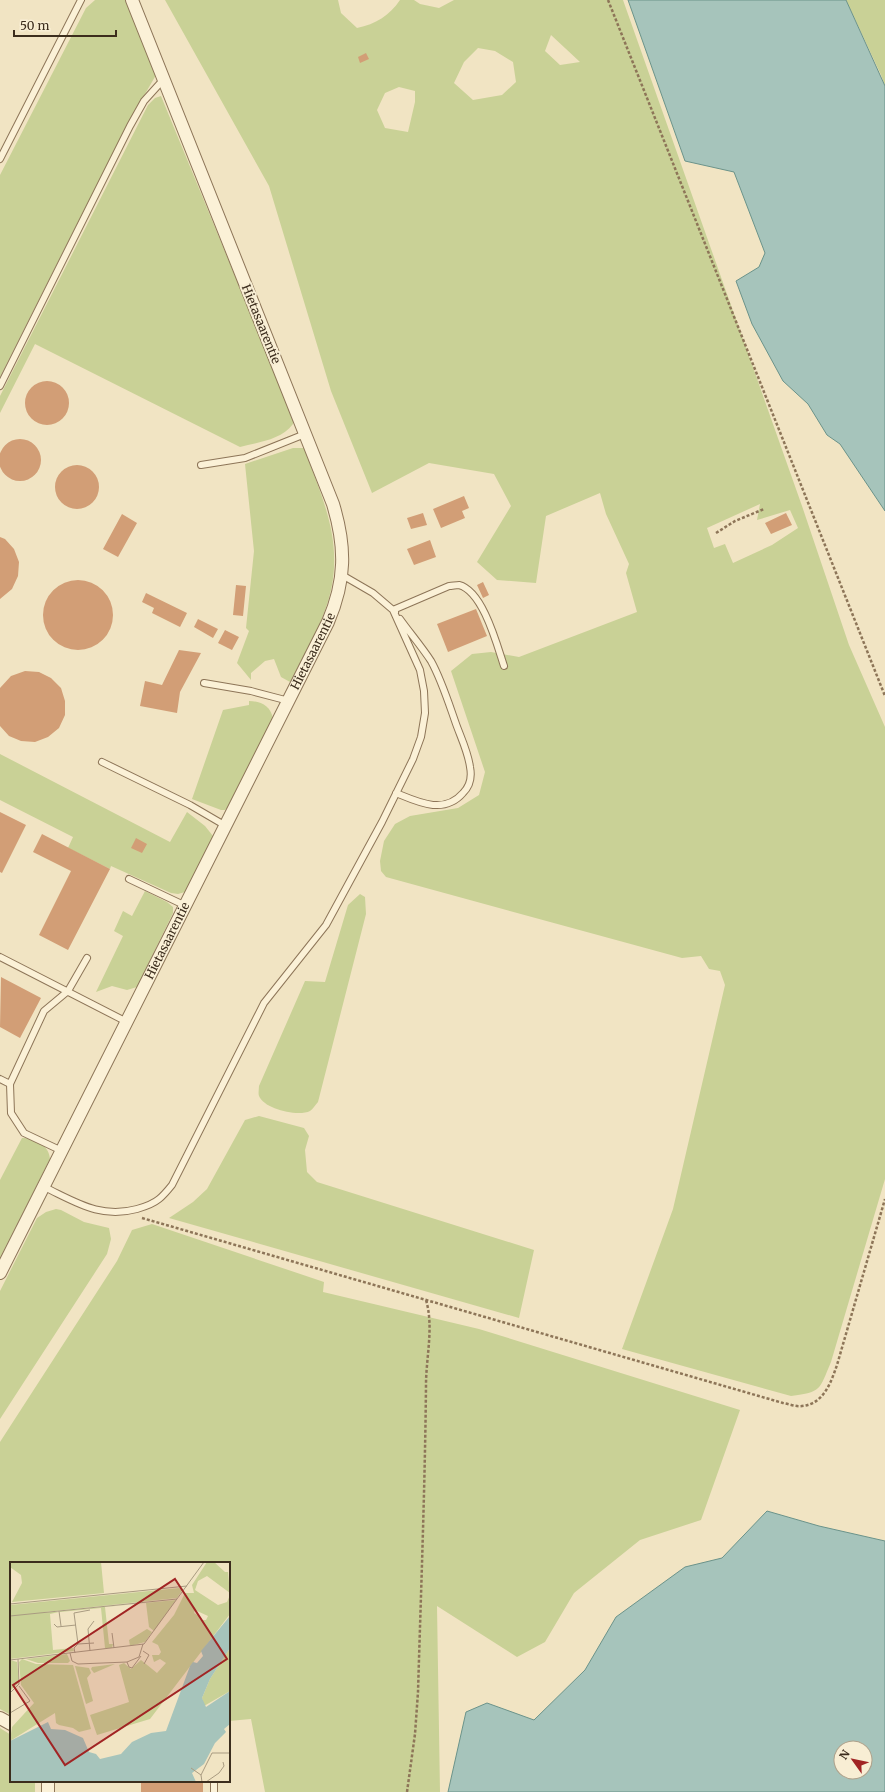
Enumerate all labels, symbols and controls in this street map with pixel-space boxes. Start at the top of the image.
scale bar [14,12,116,38]
text: 50 m [20,18,49,33]
street label: Hietasaarentie [239,282,284,366]
street label: Hietasaarentie [287,610,338,692]
street label: Hietasaarentie [141,900,193,982]
inset map [10,1562,230,1782]
north arrow [833,1740,873,1780]
text: N [836,1747,853,1762]

